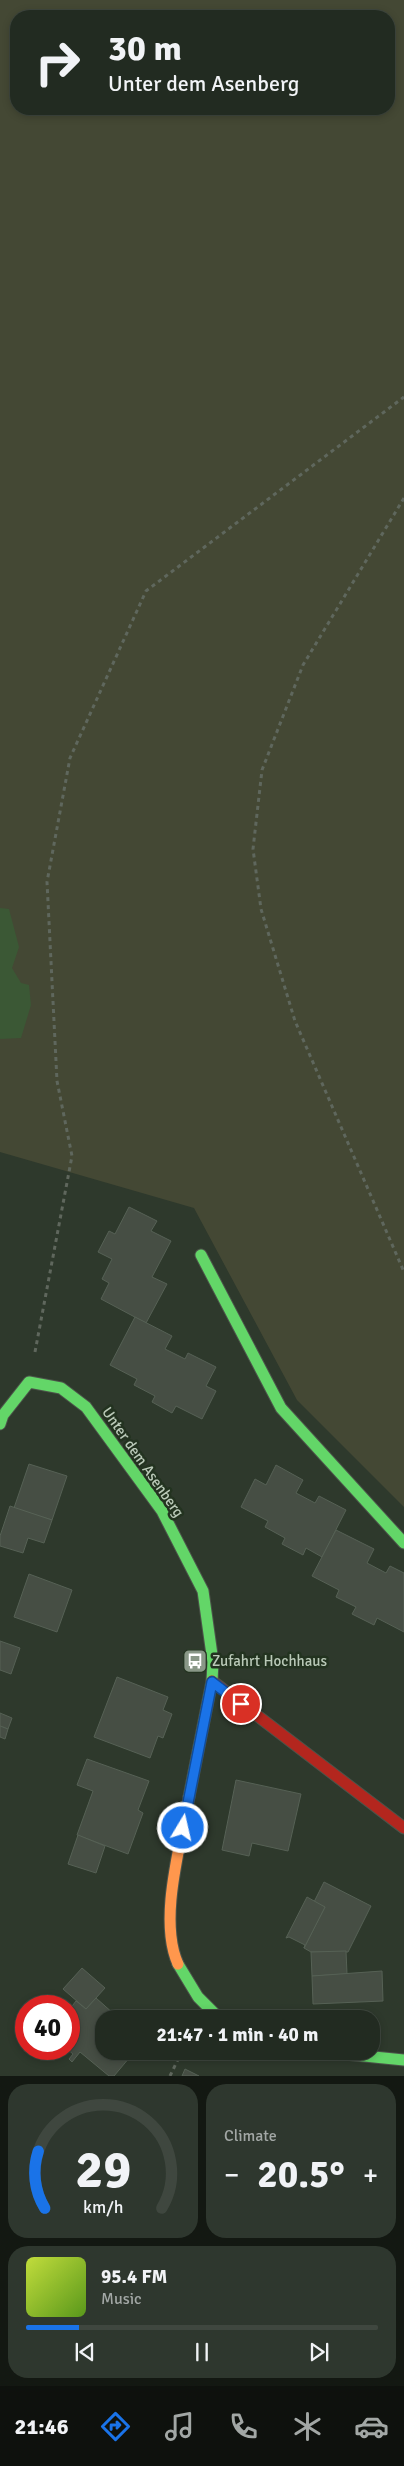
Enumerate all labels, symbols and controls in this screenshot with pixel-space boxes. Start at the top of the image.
text: 30 m [108,27,182,70]
icon: right [25,30,90,95]
text: Unter dem Asenberg [108,70,299,97]
street label: Unter dem Asenberg [98,1403,188,1521]
bus stop icon: Zufahrt Hochhaus [182,1648,208,1674]
place label: Zufahrt Hochhaus [212,1652,328,1670]
pin [220,1683,262,1725]
icon: arrive [227,1690,255,1718]
position arrow [156,1801,208,1853]
speed limit sign: 40 [15,1995,80,2060]
text: 21:47 · 1 min · 40 m [157,2023,318,2047]
text: Climate [224,2126,277,2146]
text: 29 [75,2138,131,2202]
text: 20.5° [257,2151,345,2198]
text: − [224,2158,239,2192]
text: + [363,2158,378,2192]
text: km/h [83,2196,123,2218]
text: 95.4 FM [101,2265,167,2289]
text: Music [101,2289,142,2309]
icon: previous [71,2338,99,2366]
icon: pause [188,2338,216,2366]
icon: next [305,2338,333,2366]
icon: directions [98,2409,133,2444]
icon: music [162,2409,197,2444]
icon: phone [226,2409,261,2444]
icon: climate [290,2409,325,2444]
icon: car [354,2409,389,2444]
text: 21:46 [15,2413,69,2440]

